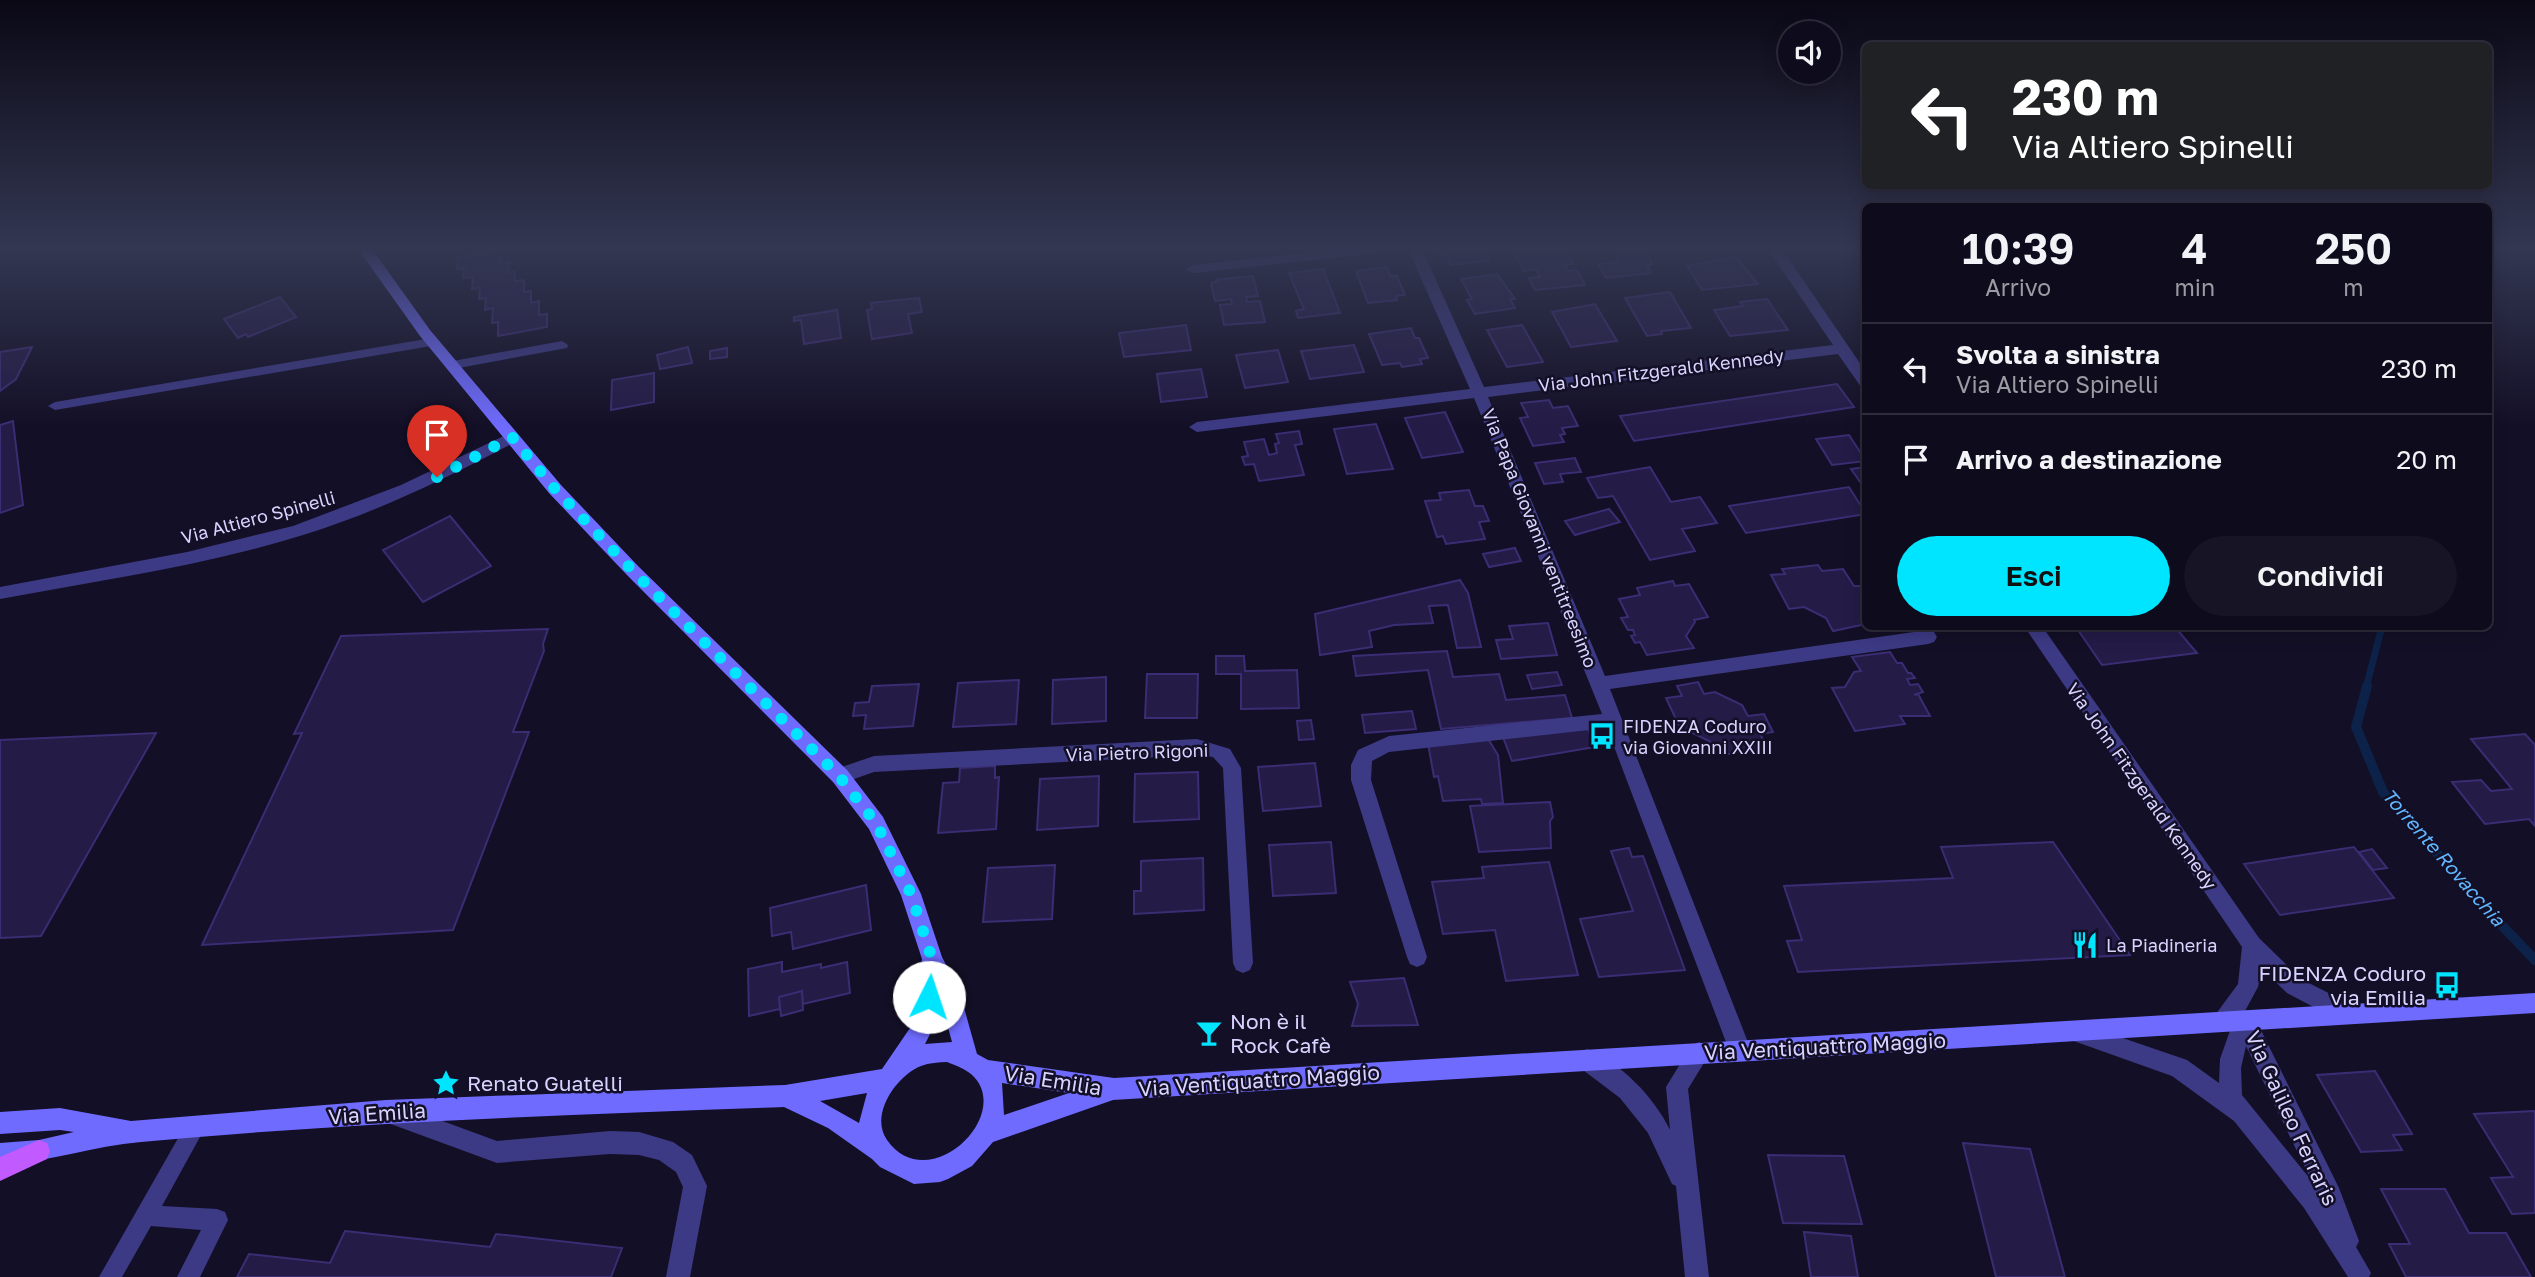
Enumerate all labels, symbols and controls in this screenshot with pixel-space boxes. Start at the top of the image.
map controls [1778,21,1841,84]
button: sound [1778,21,1841,84]
text: 230 m [2012,67,2159,126]
icon: left [1897,70,1988,161]
text: Via Altiero Spinelli [2012,127,2294,165]
text: 10:39 [1962,223,2075,273]
text: 4 [2182,223,2208,273]
text: 250 [2315,223,2392,273]
text: Arrivo [1985,273,2051,301]
text: min [2174,273,2215,301]
text: m [2343,273,2364,301]
text: Svolta a sinistra [1956,339,2160,370]
street label: Via John Fitzgerald Kennedy [1537,344,1785,396]
icon: left [1897,350,1935,388]
text: 230 m [2381,353,2457,384]
text: Via Altiero Spinelli [1956,370,2159,398]
pin [407,405,467,477]
street label: Via Papa Giovanni ventitreesimo [1478,405,1602,671]
icon: arrive [418,416,456,454]
icon: arrive [1897,441,1935,479]
text: Arrivo a destinazione [1956,444,2222,475]
text: 20 m [2396,444,2457,475]
street label: Via Altiero Spinelli [179,486,337,548]
button: Esci [1897,536,2170,616]
button: Condividi [2184,536,2457,616]
street label: Via John Fitzgerald Kennedy [2062,678,2222,894]
place label: FIDENZA Coduro via Giovanni XXIII [1623,715,1773,758]
bus stop icon: FIDENZA Coduro via Giovanni XXIII [1587,721,1617,751]
street label: Via Pietro Rigoni [1065,739,1209,765]
water label: Torrente Rovacchia [2378,784,2511,931]
restaurant icon: La Piadineria [2070,930,2100,960]
place label: La Piadineria [2106,934,2217,956]
position arrow [892,960,966,1034]
place label: FIDENZA Coduro via Emilia [2258,960,2426,1010]
bus stop icon: FIDENZA Coduro via Emilia [2432,970,2462,1000]
place label: Non è il Rock Cafè [1230,1008,1331,1058]
bar icon: Non è il Rock Cafè [1194,1018,1224,1048]
street label: Via Galileo Ferraris [2240,1026,2344,1210]
street label: Via Ventiquattro Maggio [1703,1027,1947,1065]
street label: Via Emilia [1003,1059,1103,1101]
street label: Via Ventiquattro Maggio [1137,1059,1381,1101]
place icon: Renato Guatelli [431,1068,461,1098]
place label: Renato Guatelli [467,1070,623,1096]
street label: Via Emilia [327,1097,427,1129]

